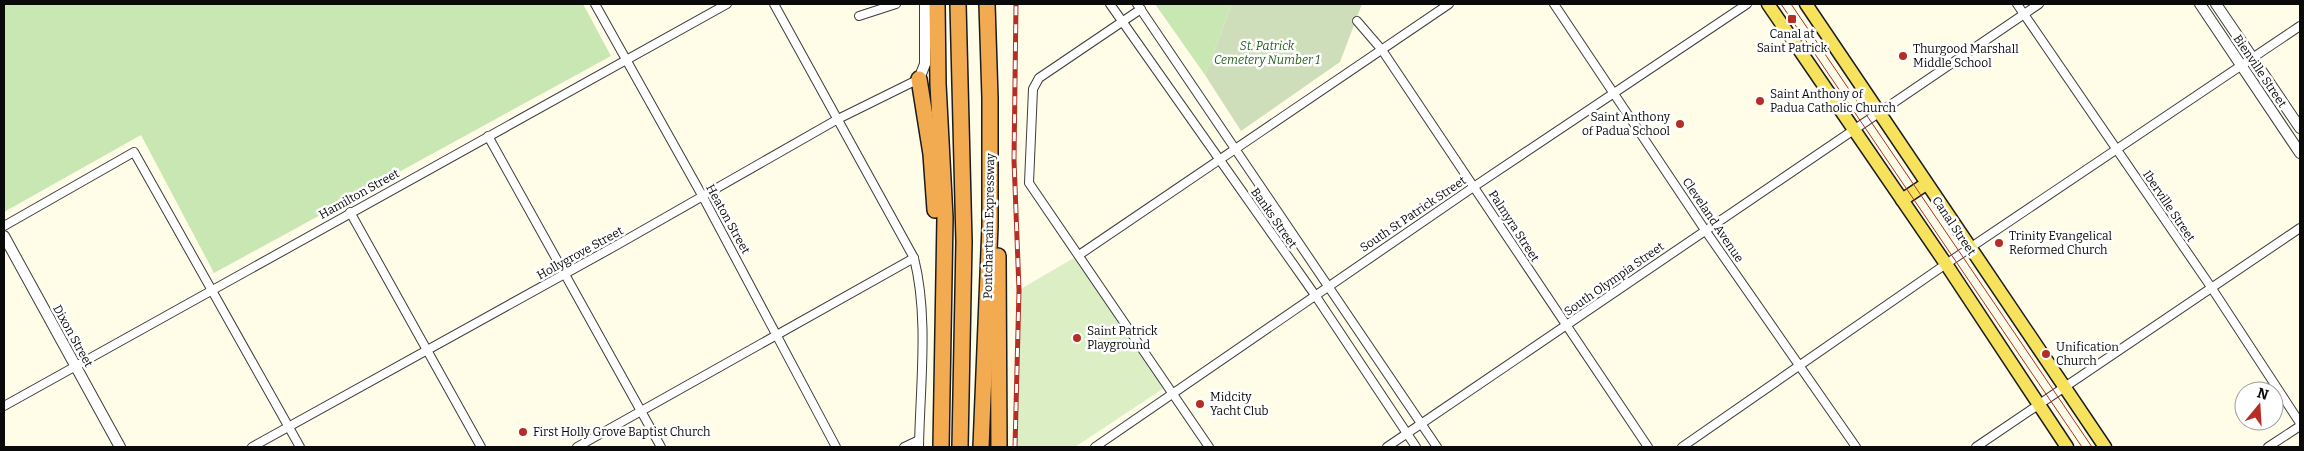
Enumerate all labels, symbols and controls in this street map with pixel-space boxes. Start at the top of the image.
marker: Canal at Saint Patrick [1786,13,1798,25]
place label: Canal at Saint Patrick [1757,27,1828,55]
street label: Bienville Street [2231,32,2290,110]
park label: St. Patrick Cemetery Number 1 [1214,39,1320,67]
place label: Thurgood Marshall Middle School [1913,42,2019,70]
marker: Thurgood Marshall Middle School [1897,50,1909,62]
place label: Saint Anthony of Padua Catholic Church [1770,87,1896,115]
marker: Saint Anthony of Padua Catholic Church [1754,95,1766,107]
place label: Saint Anthony of Padua School [1582,110,1671,138]
marker: Saint Anthony of Padua School [1674,118,1686,130]
street label: Pontchartrain Expressway [981,152,997,299]
street label: Hamilton Street [317,166,402,222]
street label: Iberville Street [2140,168,2198,245]
street label: South St Patrick Street [1357,173,1469,255]
street label: Cleveland Avenue [1680,175,1746,265]
street label: Heaton Street [703,182,753,257]
street label: Banks Street [1248,185,1300,251]
street label: Palmyra Street [1486,188,1543,265]
street label: Canal Street [1929,194,1979,259]
street label: Hollygrove Street [535,223,626,282]
place label: Trinity Evangelical Reformed Church [2009,229,2113,257]
marker: Trinity Evangelical Reformed Church [1993,237,2005,249]
street label: South Olympia Street [1561,239,1667,319]
street label: Dixon Street [50,303,96,370]
place label: Saint Patrick Playground [1087,324,1158,352]
marker: Saint Patrick Playground [1071,332,1083,344]
place label: Unification Church [2056,340,2119,368]
marker: Unification Church [2040,348,2052,360]
north arrow [2234,381,2284,431]
text: N [2255,384,2271,404]
place label: Midcity Yacht Club [1210,390,1269,418]
marker: Midcity Yacht Club [1194,398,1206,410]
place label: First Holly Grove Baptist Church [533,425,711,439]
marker: First Holly Grove Baptist Church [517,426,529,438]

